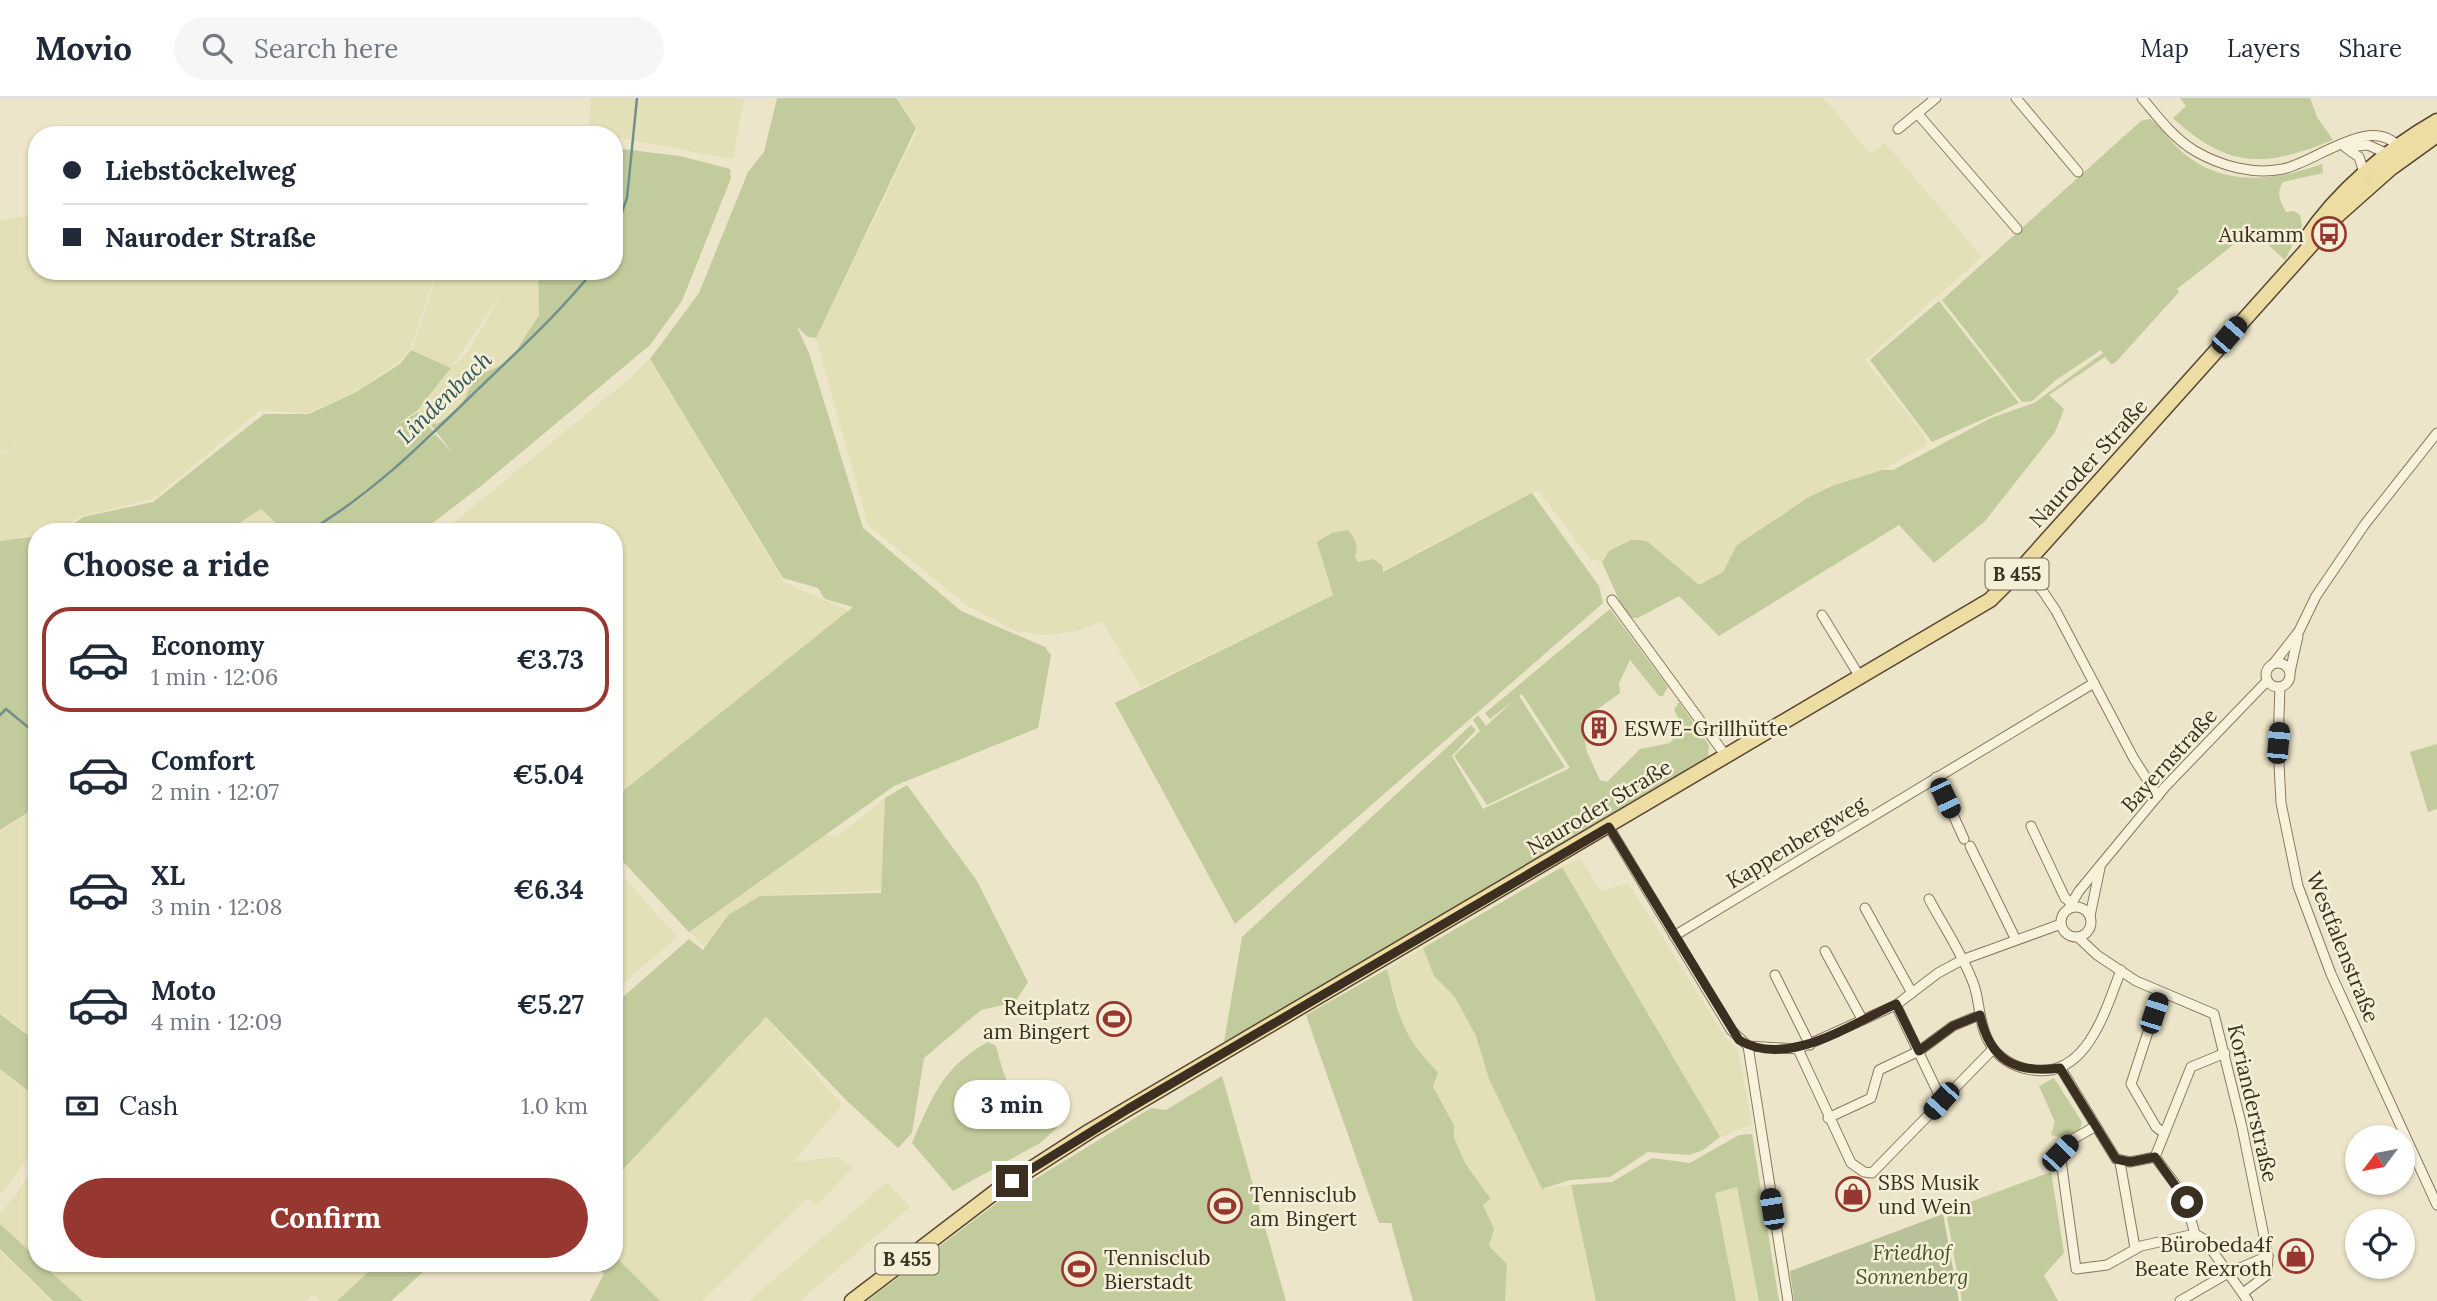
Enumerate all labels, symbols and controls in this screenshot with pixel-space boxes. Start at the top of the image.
search box [174,17,664,80]
text: Movio [35,27,132,69]
icon: search [198,29,236,67]
text: Search here [254,32,398,65]
text: Map [2140,33,2189,64]
text: Layers [2227,33,2300,64]
text: Share [2338,33,2402,64]
text: Liebstöckelweg [105,154,296,187]
bus stop icon: Aukamm [2310,215,2348,253]
text: Nauroder Straße [105,221,316,254]
place label: Aukamm [2218,221,2304,248]
car [2208,312,2251,358]
water label: Lindenbach [390,345,498,449]
street label: Nauroder Straße [2023,393,2153,533]
text: Choose a ride [63,544,270,585]
road number: B 455 [1986,559,2048,589]
icon: car [67,628,130,691]
text: Economy [151,629,264,662]
text: €3.73 [516,643,584,676]
text: 1 min · 12:06 [151,662,278,691]
street label: Bayernstraße [2115,702,2223,818]
building icon: ESWE-Grillhütte [1580,709,1618,747]
place label: ESWE-Grillhütte [1624,715,1788,742]
car [2266,721,2291,765]
icon: car [67,743,130,806]
text: Comfort [151,744,255,777]
street label: Nauroder Straße [1522,753,1676,861]
text: €5.04 [512,758,584,791]
car [1927,775,1964,821]
text: 2 min · 12:07 [151,777,279,806]
street label: Kappenbergweg [1721,789,1871,894]
icon: car [67,858,130,921]
text: XL [151,859,185,892]
street label: Westfalenstraße [2300,868,2386,1026]
text: €6.34 [513,873,584,906]
text: 3 min · 12:08 [151,892,282,921]
icon: car [67,973,130,1036]
text: Moto [151,974,216,1007]
text: €5.27 [517,988,584,1021]
car [2138,990,2171,1036]
place label: Reitplatz am Bingert [983,994,1091,1045]
sports icon: Reitplatz am Bingert [1095,1000,1133,1038]
text: 4 min · 12:09 [151,1007,282,1036]
street label: Korianderstraße [2222,1021,2284,1185]
car [1920,1078,1963,1124]
callout: 3 min [954,1080,1070,1128]
icon: cash [63,1087,101,1125]
text: Cash [119,1089,178,1122]
text: 3 min [981,1090,1043,1119]
text: 1.0 km [521,1091,588,1120]
north arrow [2345,1125,2415,1195]
map controls [2345,1125,2415,1279]
car [2038,1131,2083,1175]
route end [996,1165,1028,1197]
place label: SBS Musik und Wein [1878,1169,1980,1220]
shop icon: SBS Musik und Wein [1834,1175,1872,1213]
button: Confirm [63,1178,588,1258]
place label: Tennisclub am Bingert [1250,1181,1358,1232]
route start [2171,1186,2203,1218]
sports icon: Tennisclub am Bingert [1206,1187,1244,1225]
car [1759,1187,1786,1231]
button: locate [2345,1209,2415,1279]
place label: Bürobeda4f Beate Rexroth [2134,1231,2274,1282]
shop icon: Bürobeda4f Beate Rexroth [2277,1237,2315,1275]
park label: Friedhof Sonnenberg [1856,1239,1968,1290]
road number: B 455 [876,1244,939,1274]
place label: Tennisclub Bierstadt [1104,1244,1211,1295]
sports icon: Tennisclub Bierstadt [1060,1250,1098,1288]

